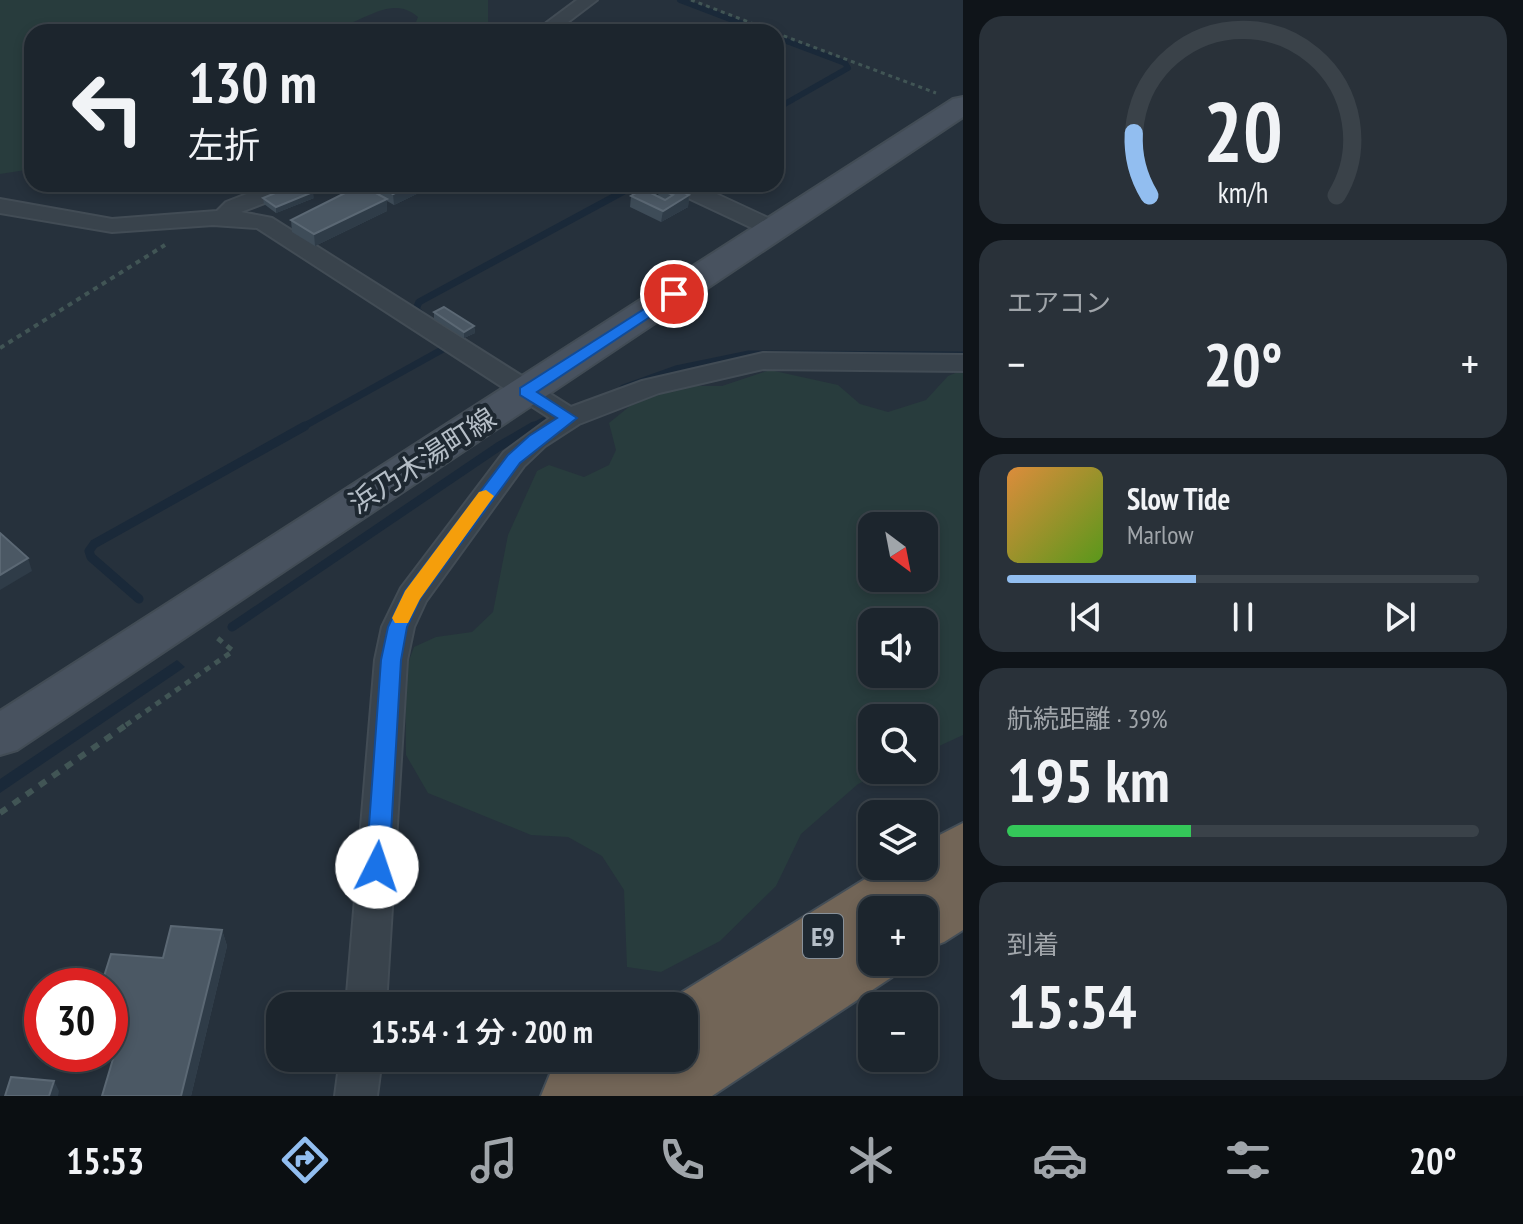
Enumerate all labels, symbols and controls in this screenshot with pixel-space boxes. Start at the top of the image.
text: 130 m [188,46,317,118]
icon: left [56,56,160,160]
text: 20 [1203,77,1283,185]
text: 左折 [188,121,260,168]
text: km/h [1218,174,1268,211]
pin [640,260,708,328]
icon: arrive [652,272,696,316]
text: エアコン [1007,286,1111,319]
text: 20° [1203,325,1283,403]
text: − [1007,335,1025,392]
text: + [1461,335,1479,392]
street label: 浜乃木湯町線 [341,399,503,521]
text: Slow Tide [1127,479,1230,518]
north arrow [858,512,938,592]
map controls [858,512,938,1072]
text: Marlow [1127,518,1193,551]
icon: previous [1064,595,1108,639]
icon: pause [1221,595,1265,639]
icon: next [1378,595,1422,639]
button: sound [858,608,938,688]
text: 航続距離 · 39% [1007,702,1168,735]
button: search [858,704,938,784]
text: 195 km [1007,741,1170,819]
button: layers [858,800,938,880]
position arrow [335,825,419,909]
button: + [858,896,938,976]
road number: E9 [803,914,843,958]
text: 到着 [1007,928,1059,961]
text: 15:54 [1007,967,1137,1045]
speed limit sign: 30 [24,968,128,1072]
button: − [858,992,938,1072]
text: 15:54 · 1 分 · 200 m [371,1012,593,1051]
icon: directions [277,1132,333,1188]
icon: music [466,1132,522,1188]
icon: phone [654,1132,710,1188]
icon: climate [843,1132,899,1188]
icon: car [1032,1132,1088,1188]
icon: filters [1220,1132,1276,1188]
text: 15:53 [66,1137,144,1184]
text: 20° [1409,1137,1457,1184]

